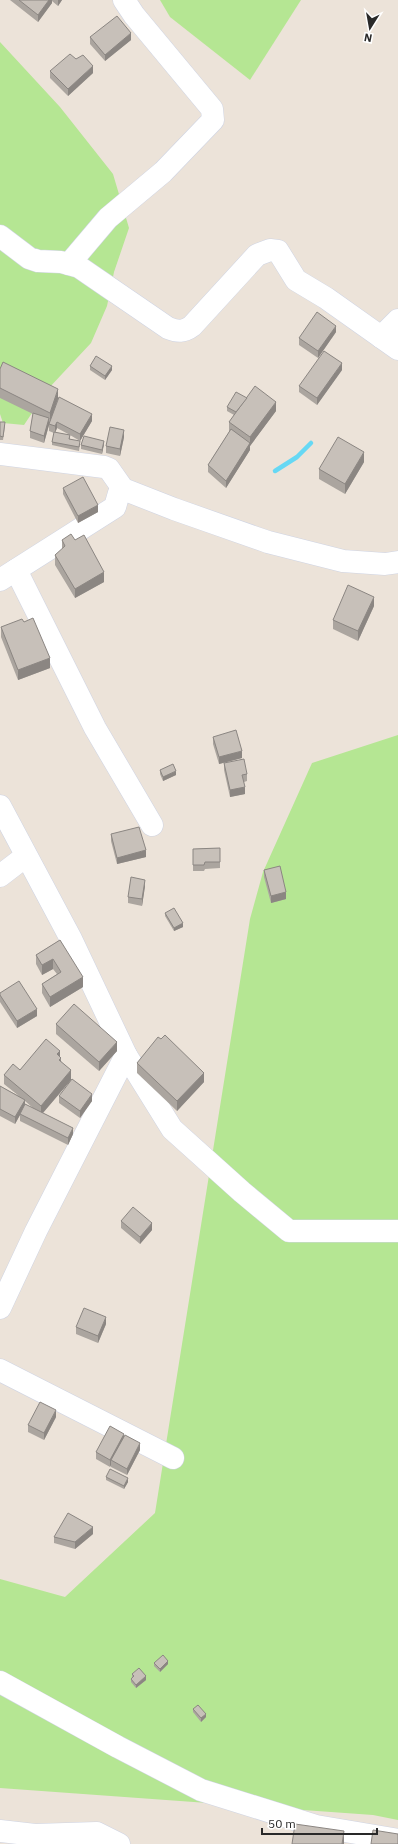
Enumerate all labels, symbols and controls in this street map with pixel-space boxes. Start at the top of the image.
north arrow [350,8,390,48]
text: N [363,30,373,45]
scale bar [262,1810,377,1836]
text: 50 m [268,1816,296,1831]

